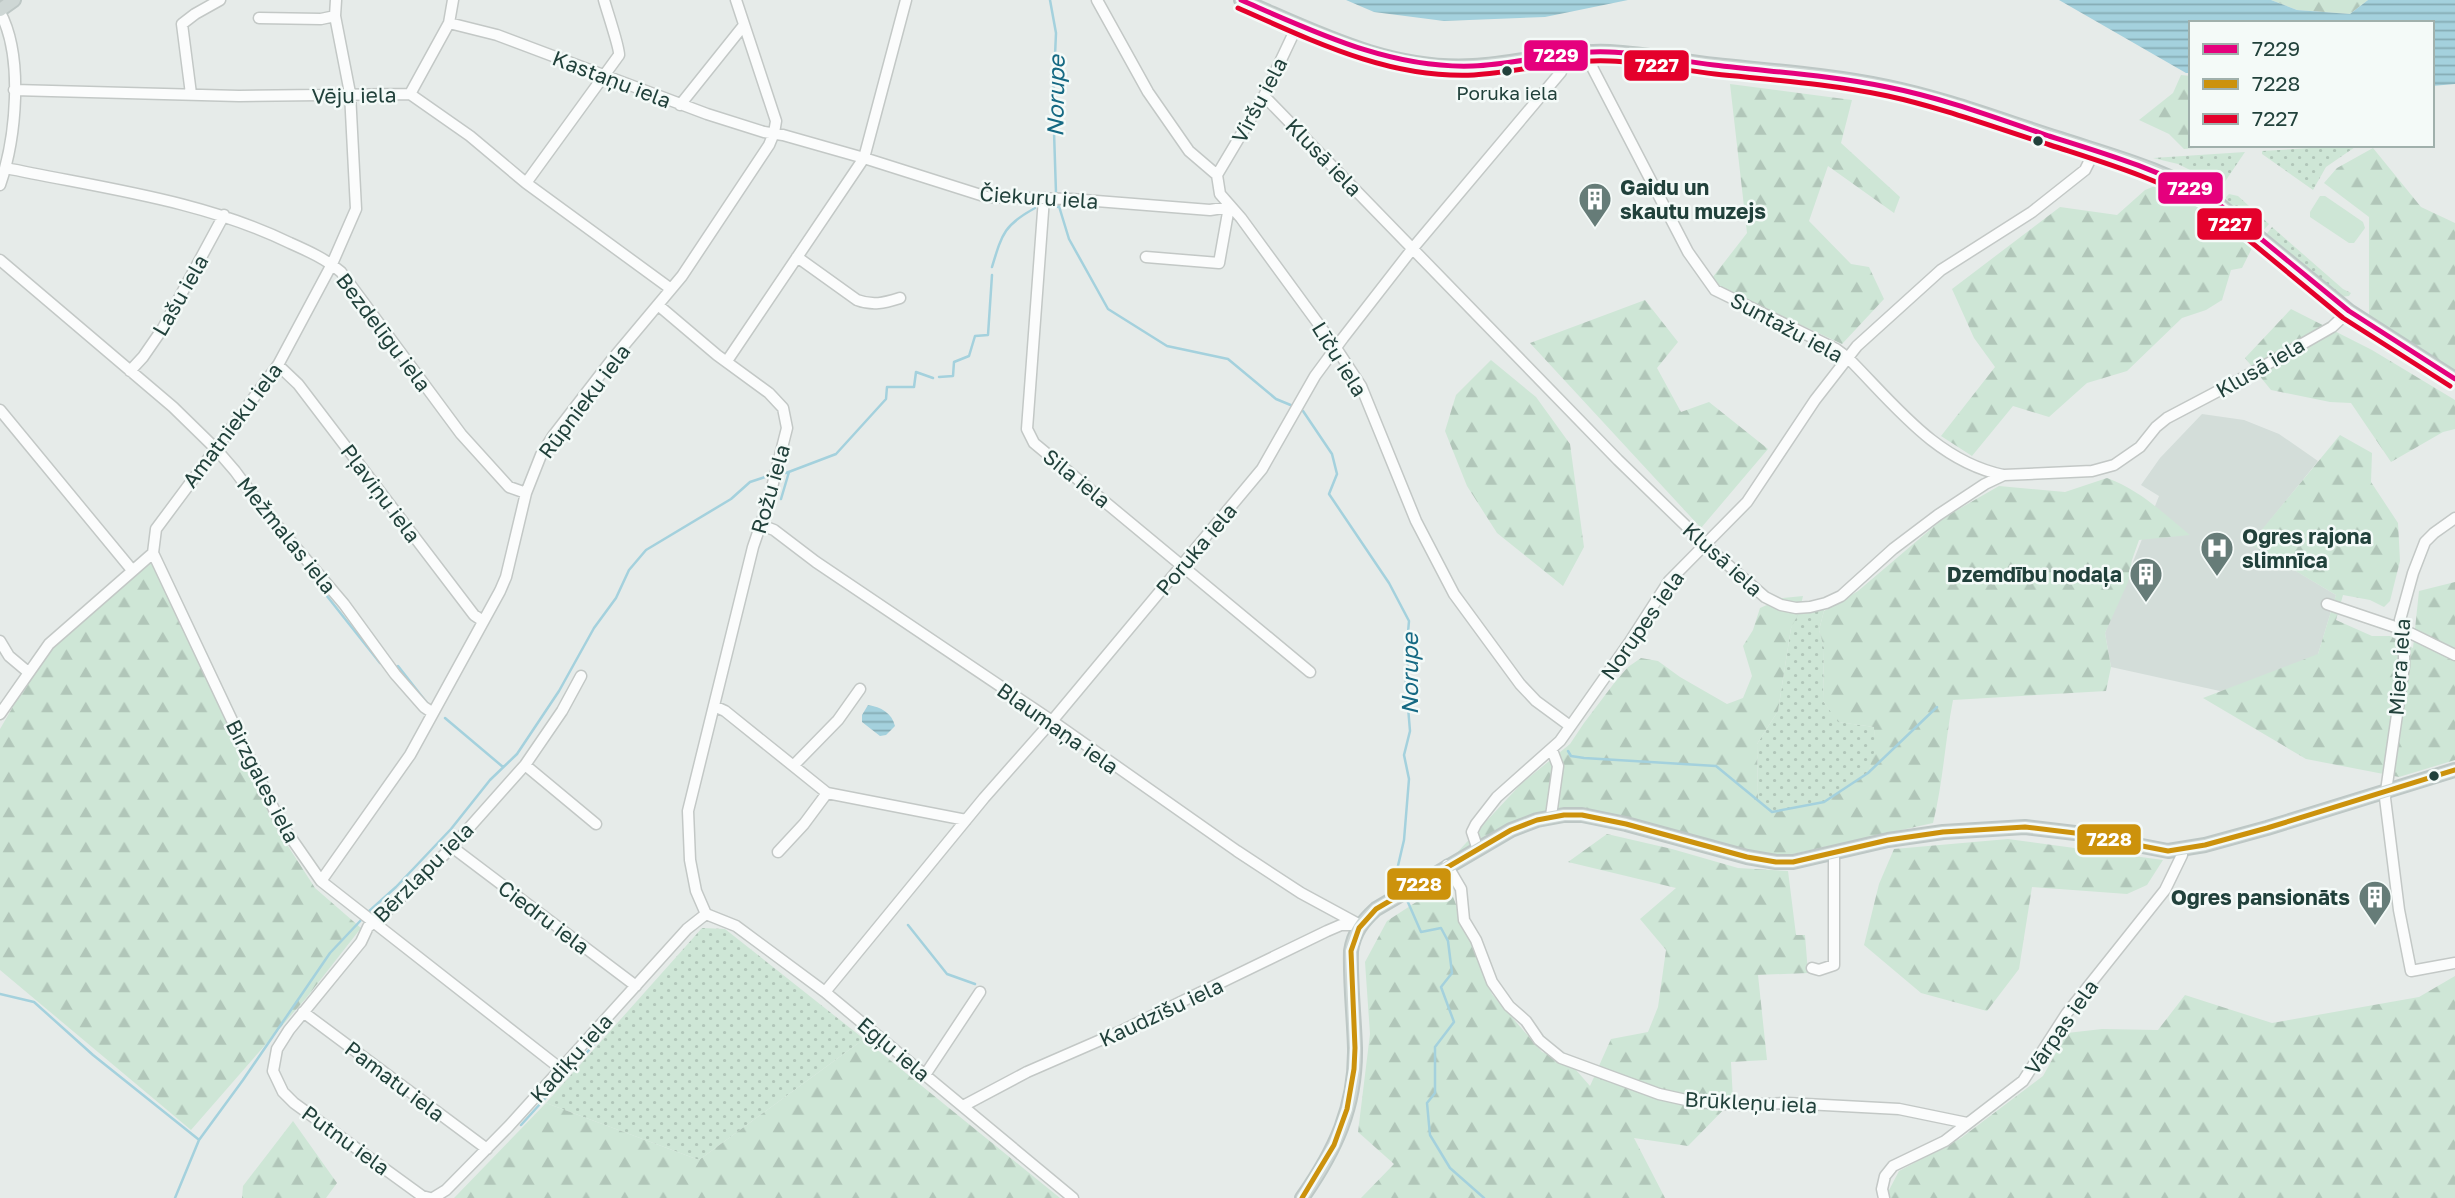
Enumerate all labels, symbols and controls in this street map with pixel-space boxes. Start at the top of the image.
legend [2189,21,2434,147]
text: 7229 [2252,35,2300,61]
line badge: 7229 [1523,39,1589,72]
text: 7229 [1533,43,1579,66]
street label: Kastaņu iela [549,44,675,114]
line badge: 7227 [1623,49,1690,82]
water label: Norupe [1040,53,1070,137]
street label: Viršu iela [1226,53,1292,147]
text: 7227 [1635,53,1679,76]
marker: Poruka iela [1500,64,1514,78]
text: 7228 [2252,70,2300,96]
street label: Vēju iela [311,81,397,109]
place label: Poruka iela [1456,81,1558,104]
text: 7227 [2252,105,2299,131]
street label: Klusā iela [1280,113,1368,201]
unlabelled marker [2031,134,2045,148]
line badge: 7229 [2157,171,2224,205]
place label: Gaidu un skautu muzejs [1620,174,1766,224]
text: 7229 [2167,176,2213,199]
street label: Čiekuru iela [979,180,1099,214]
building icon: Gaidu un skautu muzejs [1576,180,1614,229]
line badge: 7227 [2196,207,2263,241]
text: 7227 [2208,212,2252,235]
street label: Lašu iela [146,250,214,340]
street label: Bezdelīgu iela [331,268,437,396]
street label: Suntažu iela [1726,286,1848,368]
street label: Līču iela [1307,317,1373,401]
street label: Klusā iela [2211,331,2309,403]
street label: Rūpnieku iela [533,339,635,463]
street label: Amatnieku iela [177,357,287,493]
street label: Pļaviņu iela [336,439,426,547]
street label: Rožu iela [745,441,795,537]
street label: Sila iela [1038,443,1116,513]
street label: Mežmalas iela [232,471,342,599]
street label: Poruka iela [1150,498,1242,600]
street label: Klusā iela [1678,516,1768,602]
place label: Ogres rajona slimnīca [2242,523,2372,573]
hospital icon: Ogres rajona slimnīca [2198,529,2236,578]
building icon: Dzemdību nodaļa [2127,555,2165,604]
place label: Dzemdību nodaļa [1947,561,2122,587]
street label: Norupes iela [1595,565,1689,685]
street label: Miera iela [2383,618,2415,716]
water label: Norupe [1395,632,1423,715]
street label: Blaumaņa iela [992,677,1124,779]
street label: Birzgales iela [221,715,305,847]
unlabelled marker [2427,769,2441,783]
street label: Bērzlapu iela [367,816,479,928]
line badge: 7228 [2076,823,2142,856]
text: 7228 [2086,827,2132,850]
line badge: 7228 [1386,867,1452,901]
text: 7228 [1396,872,1442,895]
street label: Ciedru iela [493,874,595,960]
building icon: Ogres pansionāts [2356,878,2394,927]
place label: Ogres pansionāts [2171,884,2350,910]
street label: Kaudzīšu iela [1095,972,1227,1052]
street label: Vārpas iela [2019,974,2103,1080]
street label: Kadiķu iela [524,1008,618,1108]
street label: Egļu iela [852,1011,936,1087]
street label: Pamatu iela [340,1035,450,1127]
street label: Brūkleņu iela [1684,1086,1818,1118]
street label: Putnu iela [297,1099,395,1181]

